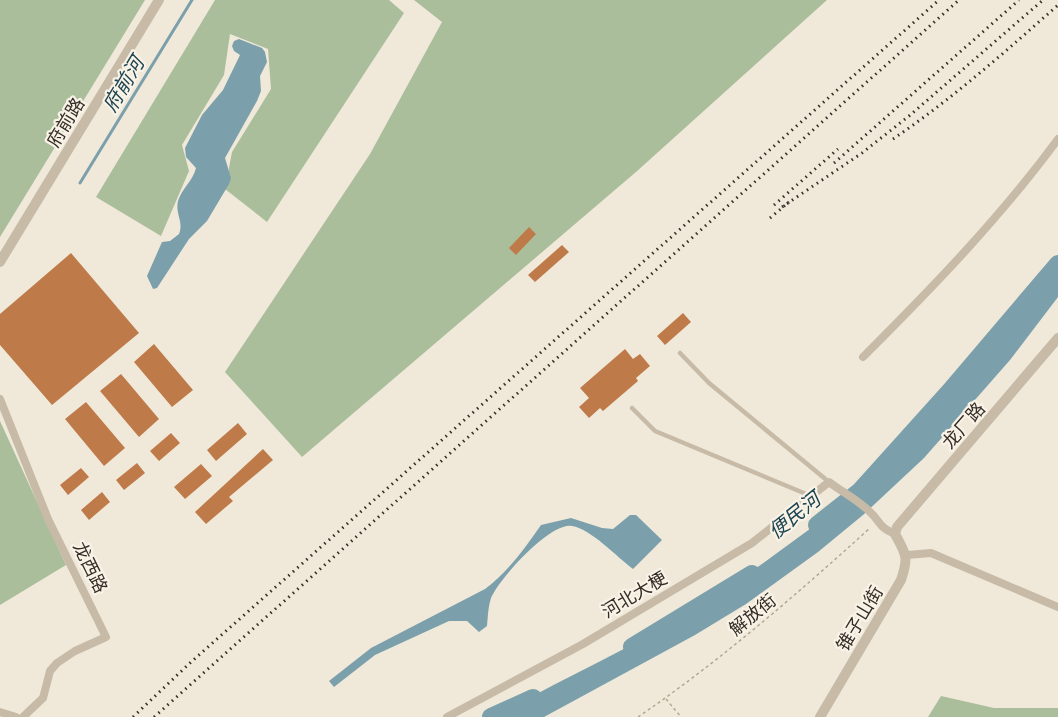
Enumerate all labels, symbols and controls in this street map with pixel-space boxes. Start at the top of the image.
water label: 府前河 [96,48,152,117]
street label: 府前路 [41,93,89,151]
street label: 龙厂路 [936,397,990,453]
water label: 便民河 [762,483,829,544]
street label: 龙西路 [68,537,114,597]
street label: 河北大梗 [597,565,671,623]
street label: 锥子山街 [830,581,888,655]
street label: 解放街 [723,588,781,640]

